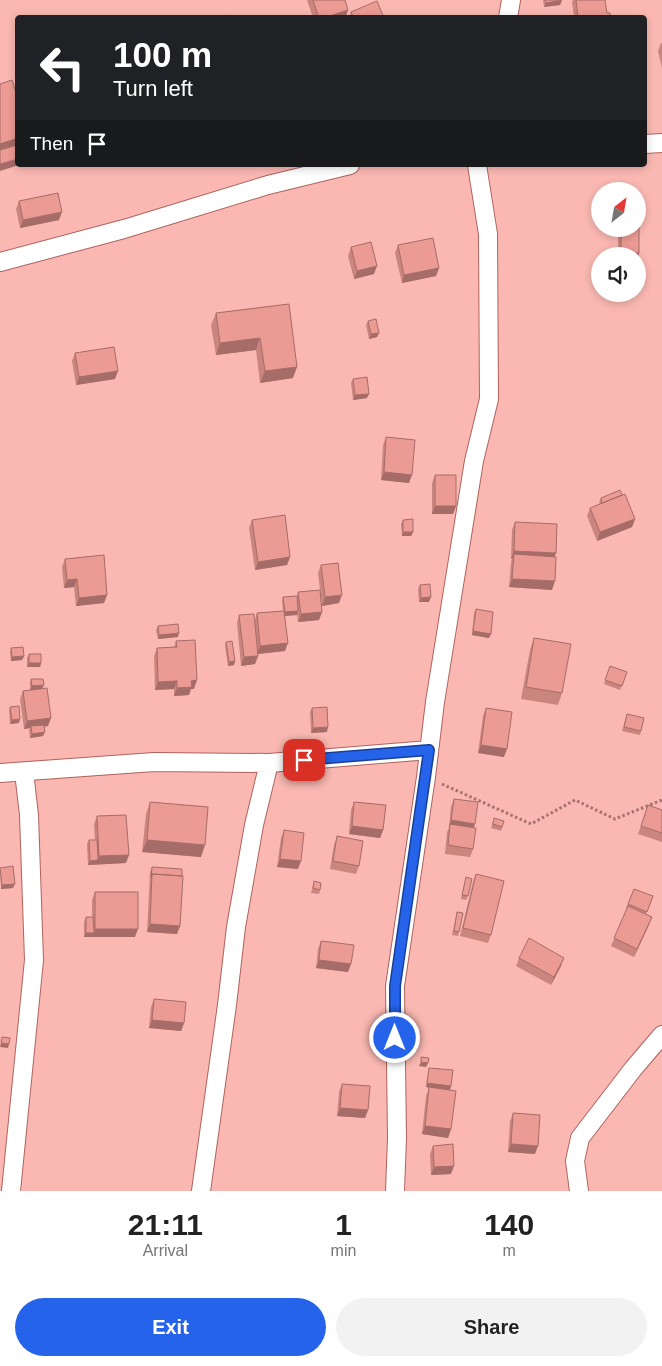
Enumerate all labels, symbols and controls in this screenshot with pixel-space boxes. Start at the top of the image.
icon: left [30,35,95,100]
text: 100 m [113,35,212,74]
text: Turn left [113,76,193,101]
icon: arrive [83,130,111,158]
text: Then [30,133,73,154]
north arrow [591,182,646,238]
map controls [591,182,646,302]
button: sound [591,247,646,302]
pin [283,739,325,781]
icon: arrive [290,746,318,774]
position arrow [368,1011,420,1063]
text: 21:11 [128,1208,203,1241]
text: 1 [335,1208,352,1241]
text: 140 [484,1208,534,1241]
text: Arrival [143,1242,188,1259]
text: min [331,1242,356,1259]
text: m [503,1242,516,1259]
button: Exit [15,1298,326,1356]
button: Share [336,1298,647,1356]

